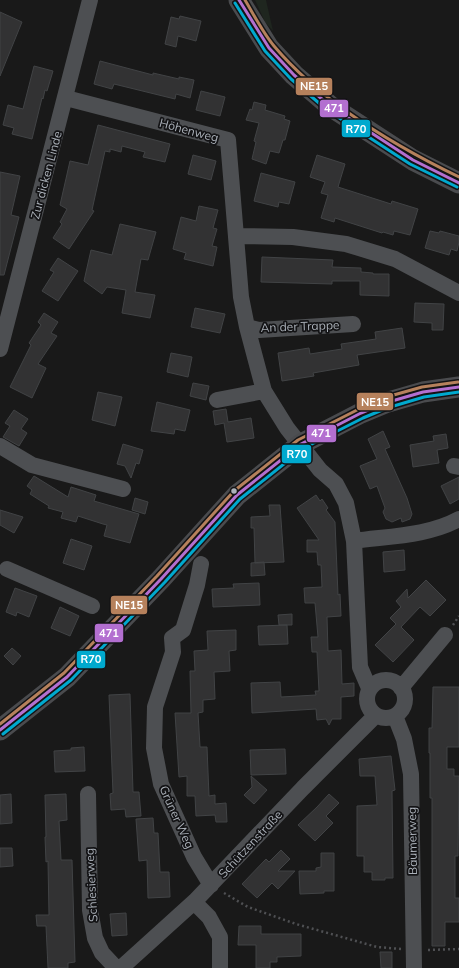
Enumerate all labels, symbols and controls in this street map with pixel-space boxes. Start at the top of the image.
line badge: NE15 [295,77,333,96]
text: NE15 [300,79,328,93]
line badge: 471 [319,99,349,118]
text: 471 [324,101,344,115]
street label: Höhenweg [158,115,220,145]
line badge: R70 [341,119,371,138]
text: R70 [346,122,367,136]
street label: Zur dicken Linde [27,129,65,221]
street label: An der Trappe [260,317,340,335]
line badge: NE15 [356,392,394,411]
text: NE15 [361,395,389,409]
line badge: 471 [306,424,337,443]
text: 471 [311,426,331,440]
line badge: R70 [281,444,312,464]
text: R70 [287,447,308,461]
unlabelled marker [229,486,239,496]
line badge: NE15 [110,595,148,615]
text: NE15 [115,598,143,612]
line badge: 471 [94,623,124,643]
text: 471 [99,626,119,640]
line badge: R70 [76,650,106,669]
text: R70 [81,652,102,666]
street label: Grüner Weg [156,783,198,851]
street label: Schützenstraße [215,807,285,881]
street label: Bäumerweg [404,807,420,875]
street label: Schlesierweg [82,848,100,922]

